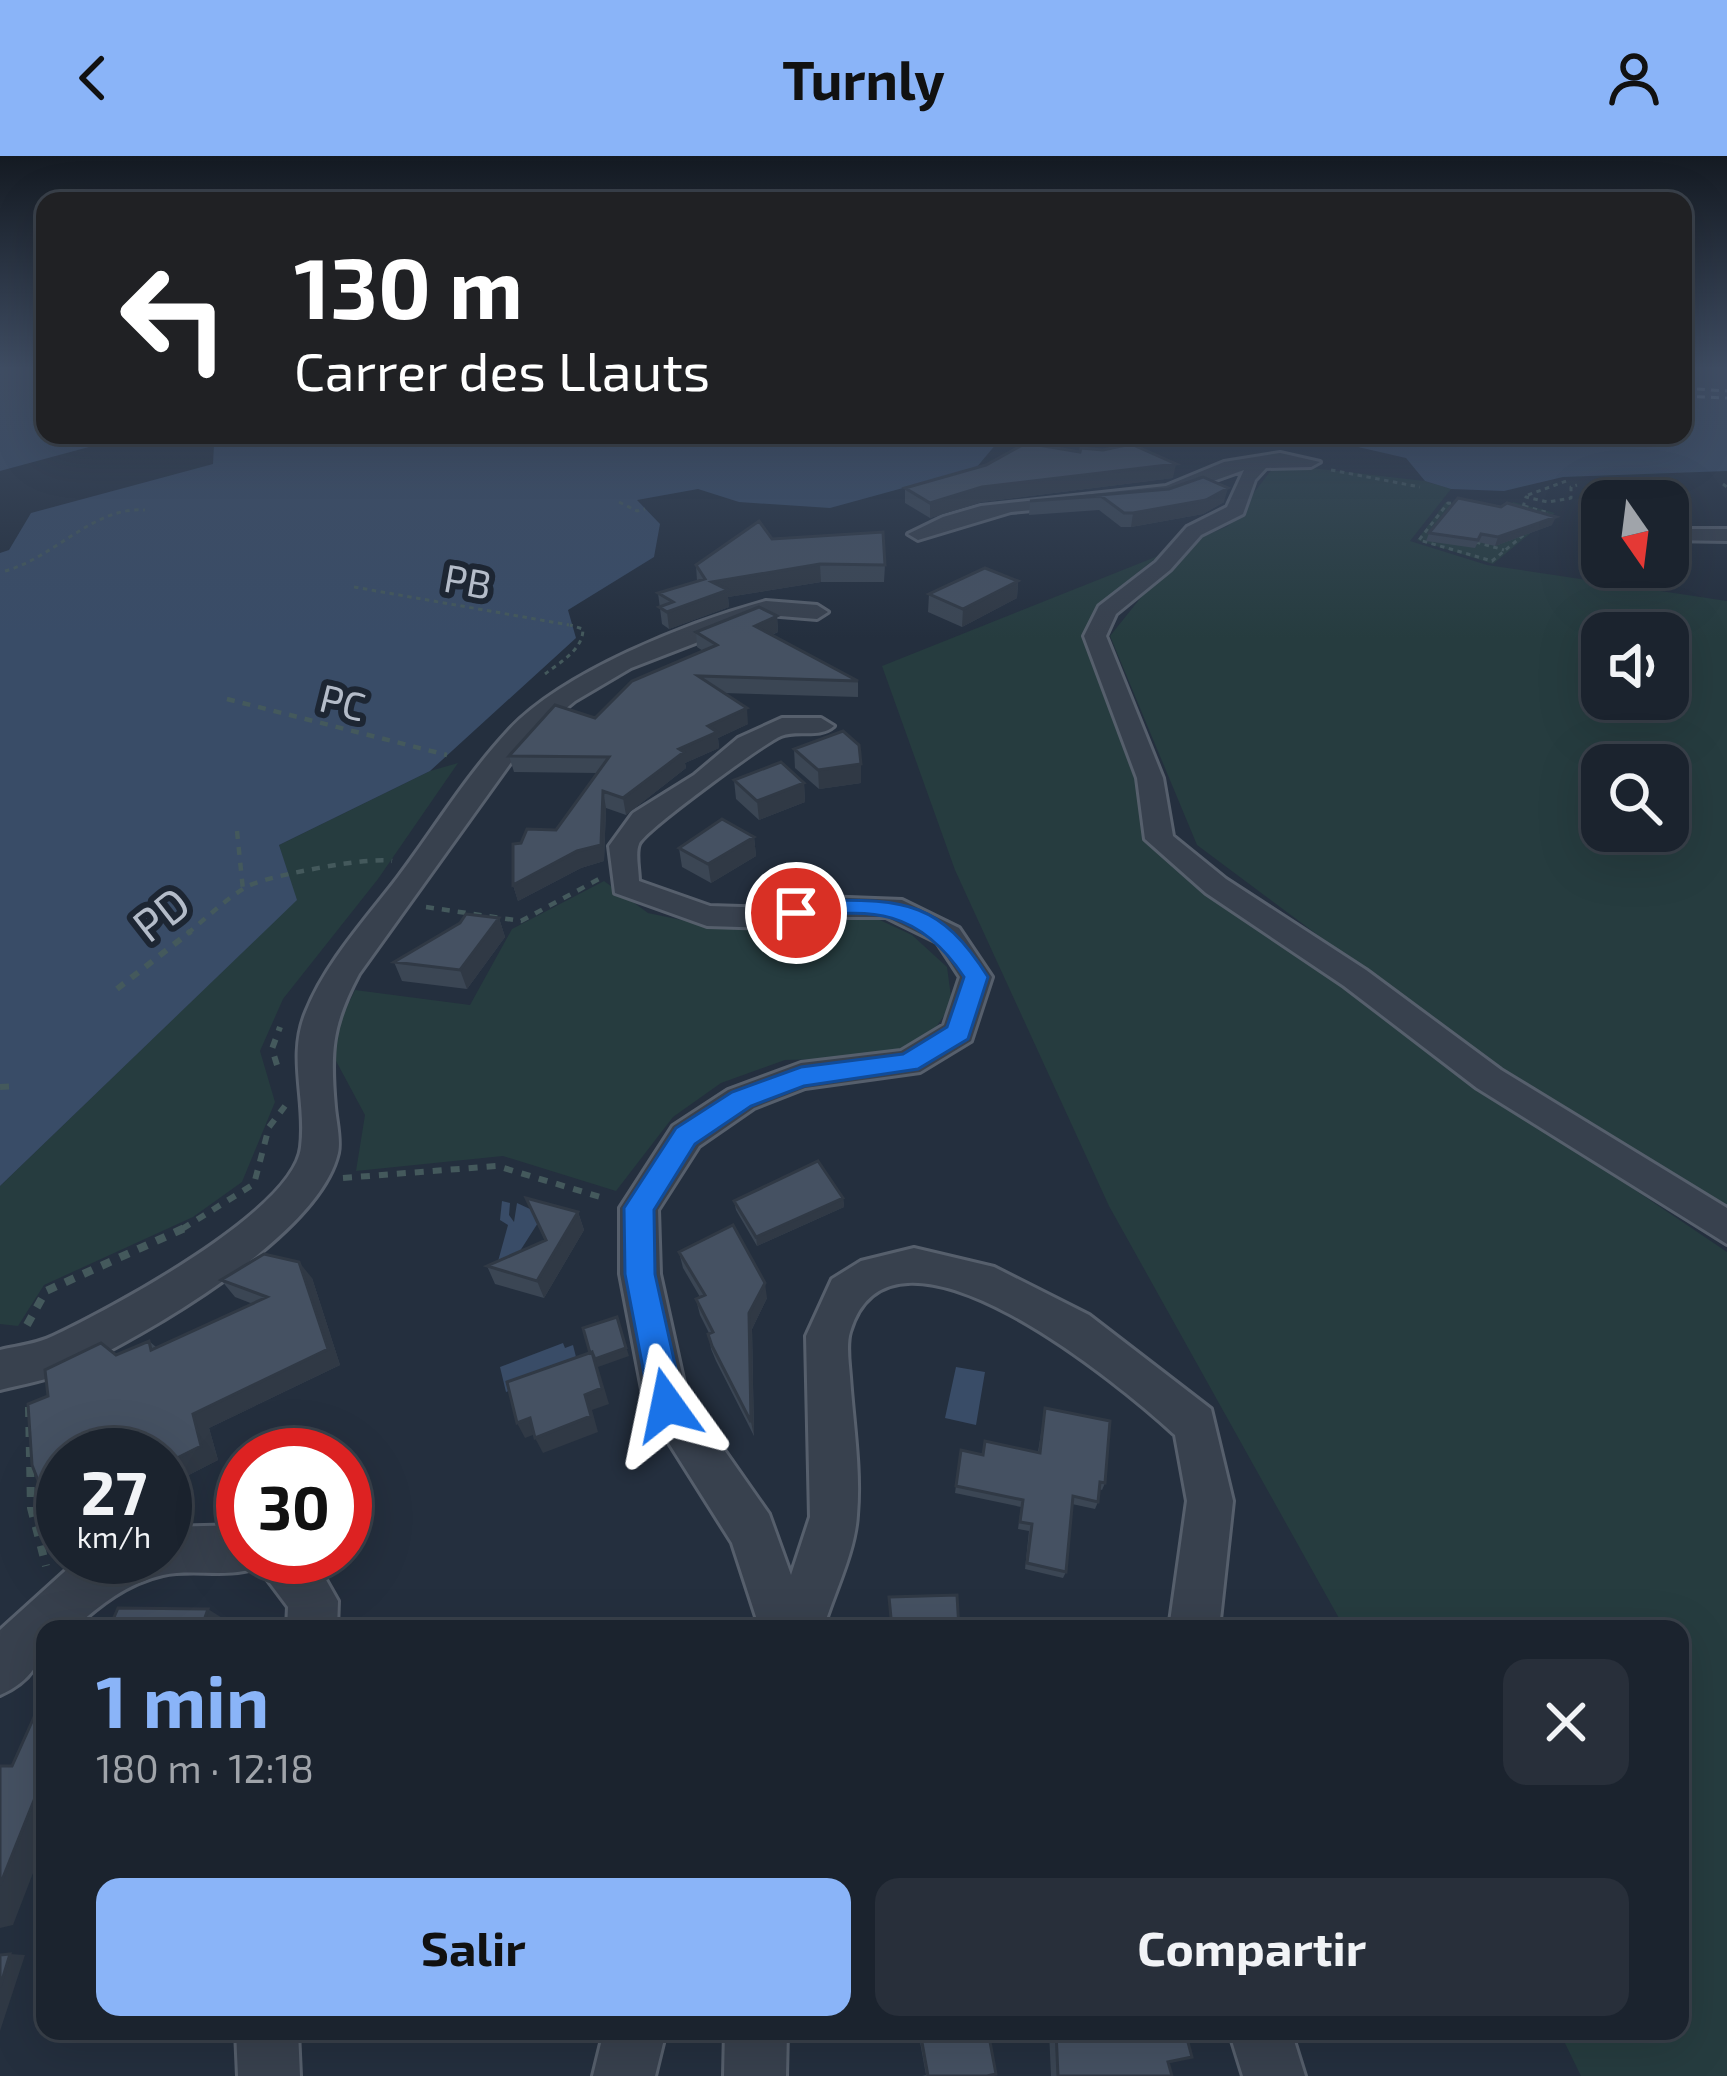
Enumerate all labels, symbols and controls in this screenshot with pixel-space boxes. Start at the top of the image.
icon: back [60,45,126,111]
icon: person [1601,45,1667,111]
text: Turnly [782,46,945,111]
text: 130 m [294,235,523,336]
icon: left [96,240,252,396]
text: Carrer des Llauts [294,337,710,402]
north arrow [1581,480,1689,588]
map controls [1581,480,1689,852]
street label: PB [441,553,495,607]
button: sound [1581,612,1689,720]
street label: PC [315,673,371,729]
button: search [1581,744,1689,852]
pin [745,862,847,964]
street label: PD [121,874,199,952]
icon: arrive [763,880,829,946]
position arrow [604,1342,730,1468]
speed limit sign: 30 [216,1428,372,1584]
text: 27 [81,1455,147,1527]
text: km/h [77,1518,151,1554]
text: 1 min [96,1656,269,1742]
button: close [1503,1659,1629,1785]
text: 180 m · 12:18 [96,1744,314,1791]
button: Salir [96,1878,851,2016]
button: Compartir [875,1878,1629,2016]

